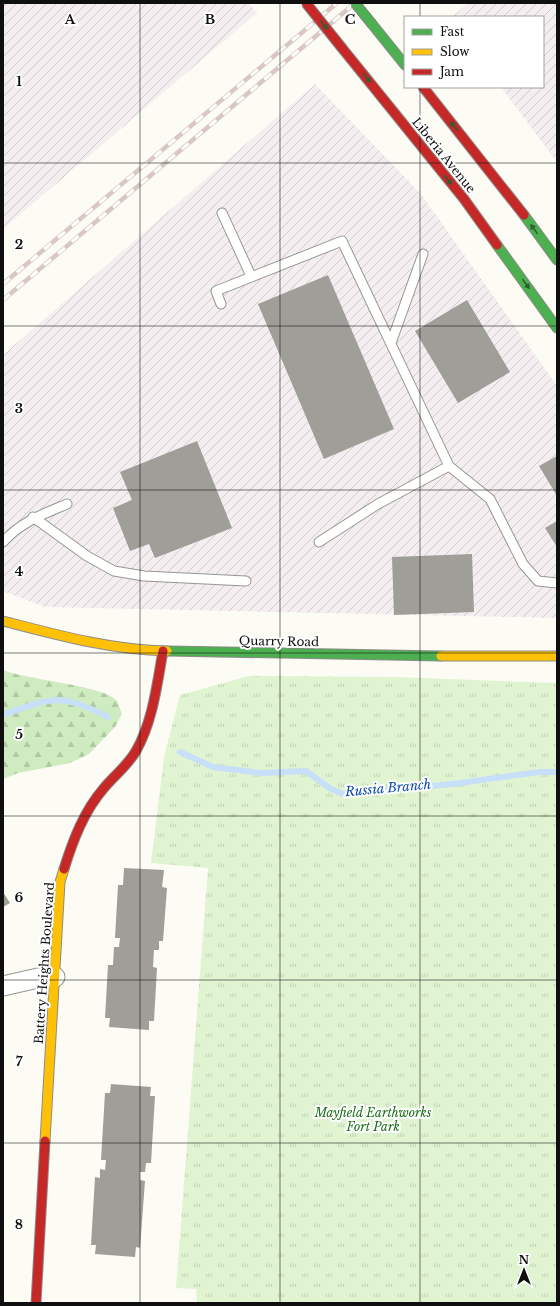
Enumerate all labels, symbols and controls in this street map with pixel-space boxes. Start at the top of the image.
text: A [64,11,76,28]
text: B [205,11,215,28]
text: C [345,11,356,28]
legend [404,16,544,88]
one-way arrow [319,20,328,31]
text: Fast [440,24,465,39]
text: Slow [440,44,470,59]
text: Jam [438,64,464,79]
text: 1 [16,73,22,90]
one-way arrow [362,73,371,84]
street label: Liberia Avenue [409,114,479,196]
one-way arrow [450,121,459,131]
one-way arrow [444,174,453,185]
one-way arrow [530,223,538,234]
text: 2 [15,236,23,253]
one-way arrow [522,278,530,289]
text: 3 [15,400,23,417]
text: 4 [15,563,24,580]
street label: Quarry Road [239,633,319,649]
text: 5 [15,726,23,743]
water label: Russia Branch [343,776,432,800]
street label: Battery Heights Boulevard [31,882,57,1044]
text: 6 [15,889,24,906]
text: 7 [16,1053,23,1070]
park label: Mayfield Earthworks Fort Park [314,1105,432,1134]
text: 8 [15,1216,23,1233]
north arrow [504,1250,544,1290]
text: N [519,1253,530,1267]

